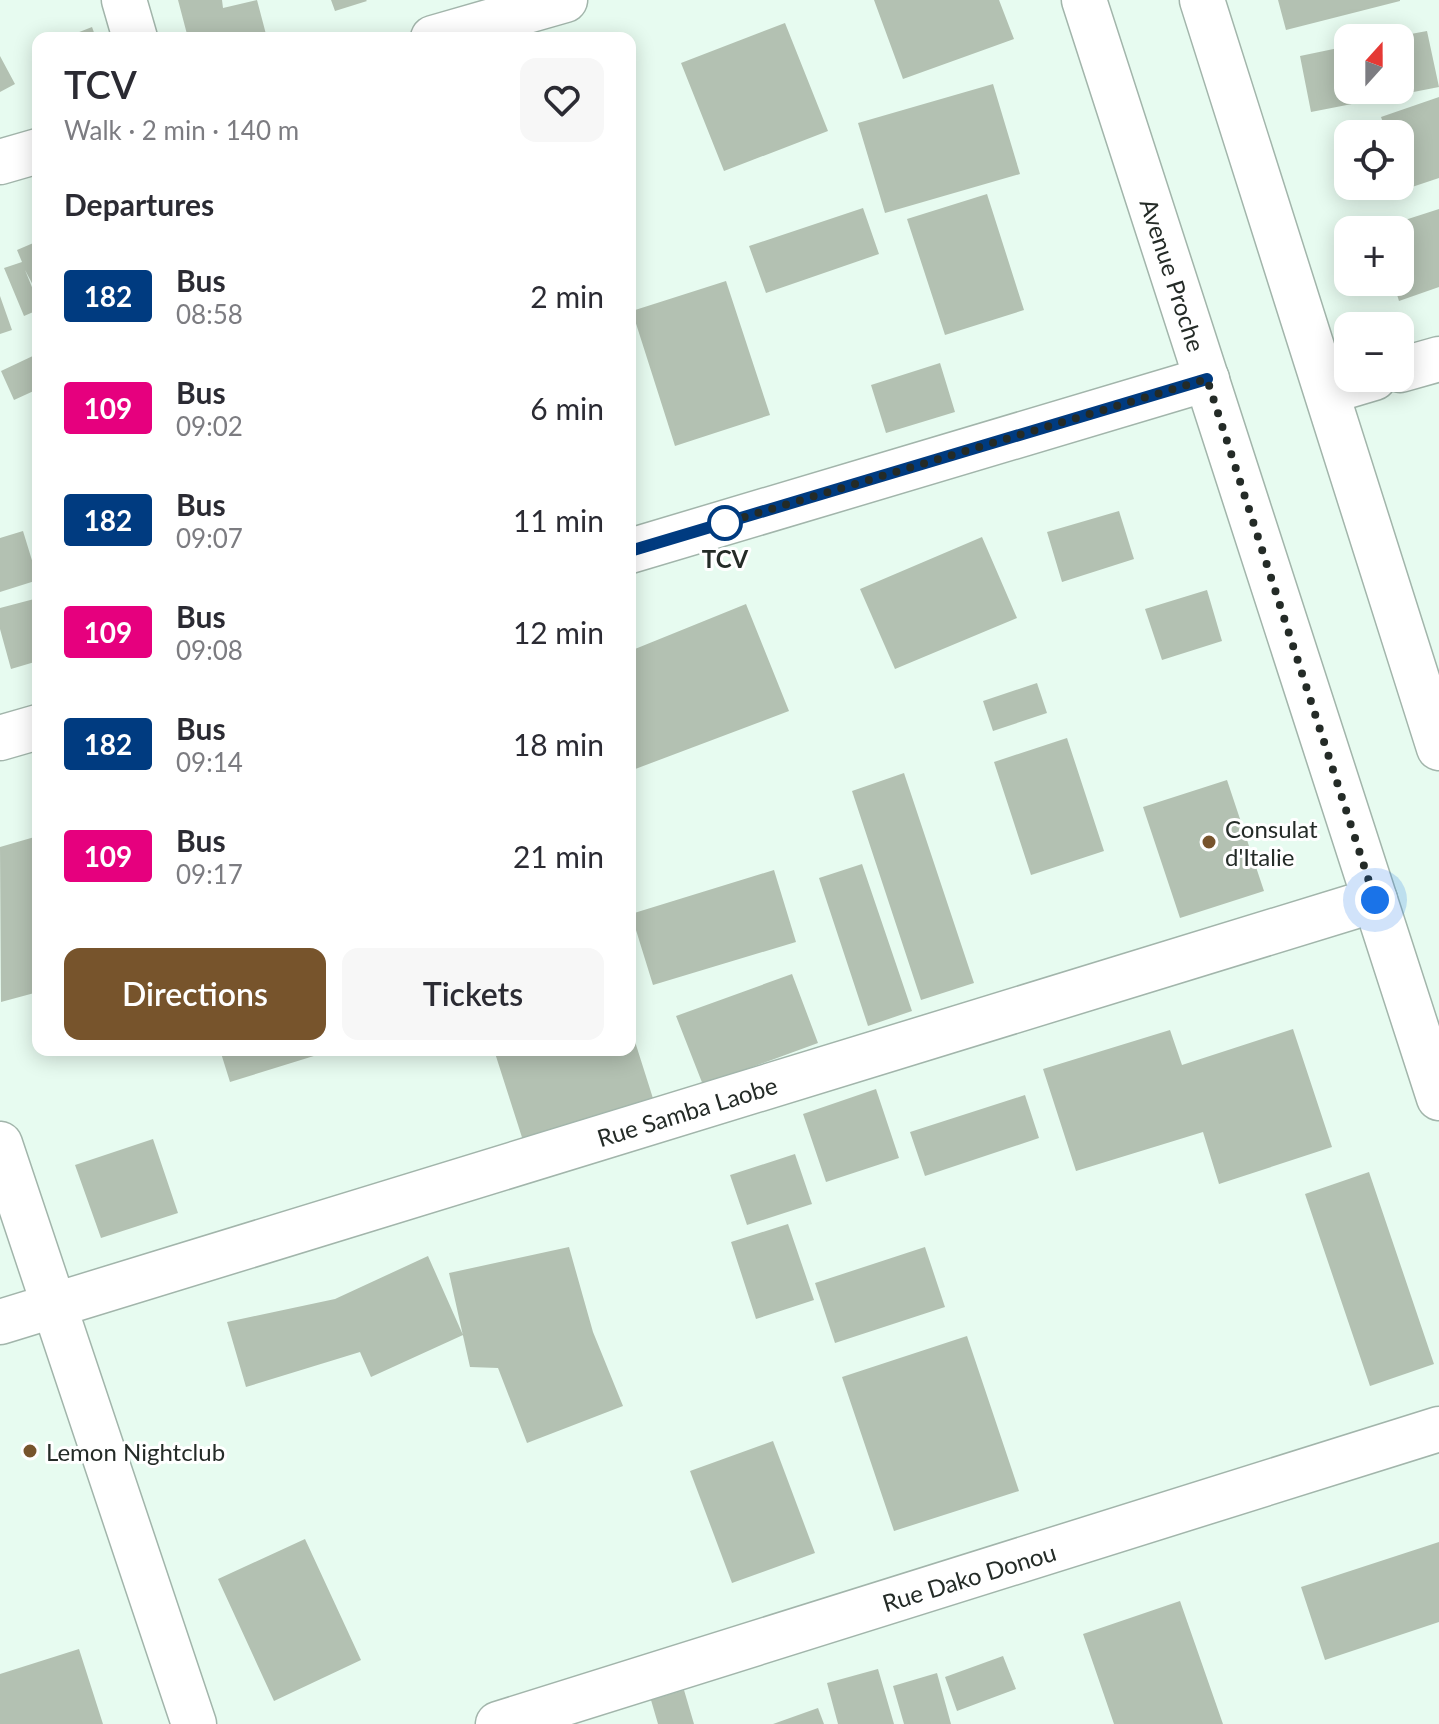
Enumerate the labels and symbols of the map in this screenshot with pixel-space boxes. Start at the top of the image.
north arrow [1334,24,1414,104]
street label: Avenue Proche [1135,195,1211,355]
marker: TCV [708,506,742,540]
place label: TCV [702,544,749,573]
place label: Consulat d'Italie [1225,814,1318,871]
marker: Consulat d'Italie [1200,833,1218,851]
your location [1355,880,1395,920]
street label: Rue Samba Laobe [593,1070,781,1152]
place label: Lemon Nightclub [46,1437,225,1466]
marker: Lemon Nightclub [21,1442,39,1460]
street label: Rue Dako Donou [879,1537,1059,1617]

